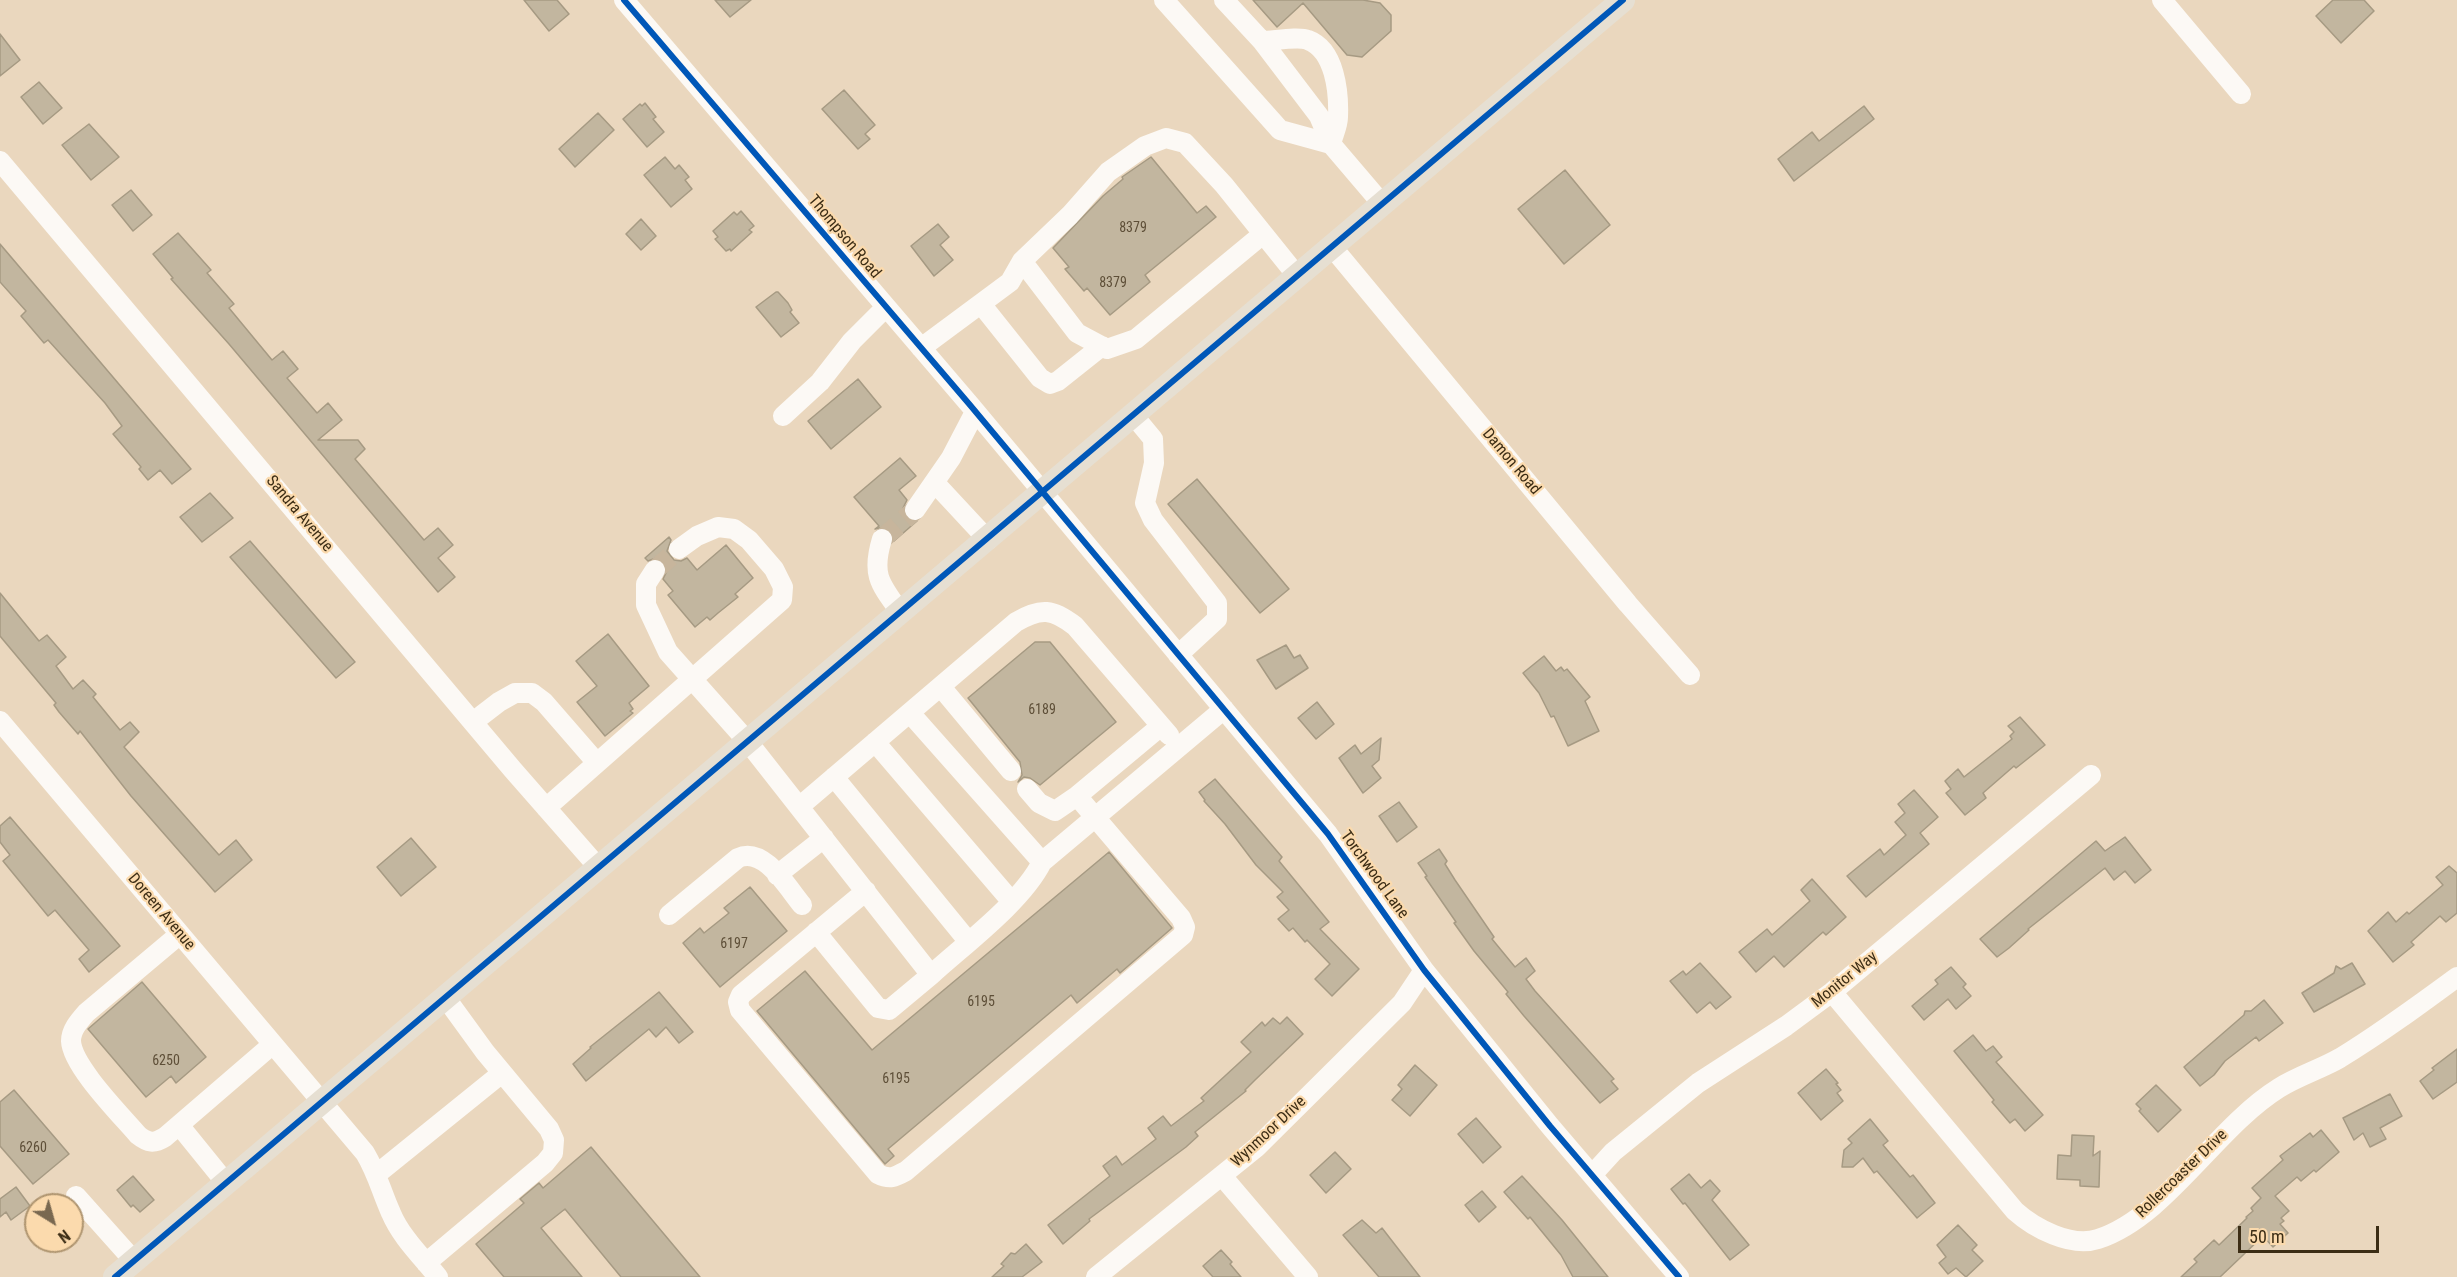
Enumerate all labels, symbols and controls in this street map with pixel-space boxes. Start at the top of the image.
street label: Thompson Road [804,191,884,283]
house number: 8379 [1119,220,1147,236]
house number: 8379 [1099,275,1127,291]
street label: Damon Road [1478,425,1544,499]
street label: Sandra Avenue [262,472,336,556]
house number: 6189 [1028,702,1056,718]
street label: Torchwood Lane [1336,827,1412,923]
street label: Doreen Avenue [123,870,199,954]
house number: 6197 [720,936,748,952]
street label: Monitor Way [1808,948,1882,1012]
house number: 6195 [967,994,995,1010]
house number: 6250 [152,1053,180,1069]
house number: 6195 [882,1071,910,1087]
street label: Wynmoor Drive [1228,1093,1310,1171]
street label: Rollercoaster Drive [2132,1126,2232,1222]
house number: 6260 [19,1140,47,1156]
north arrow [24,1193,84,1253]
scale bar [2241,1214,2382,1252]
text: N [54,1226,74,1247]
text: 50 m [2249,1226,2284,1247]

